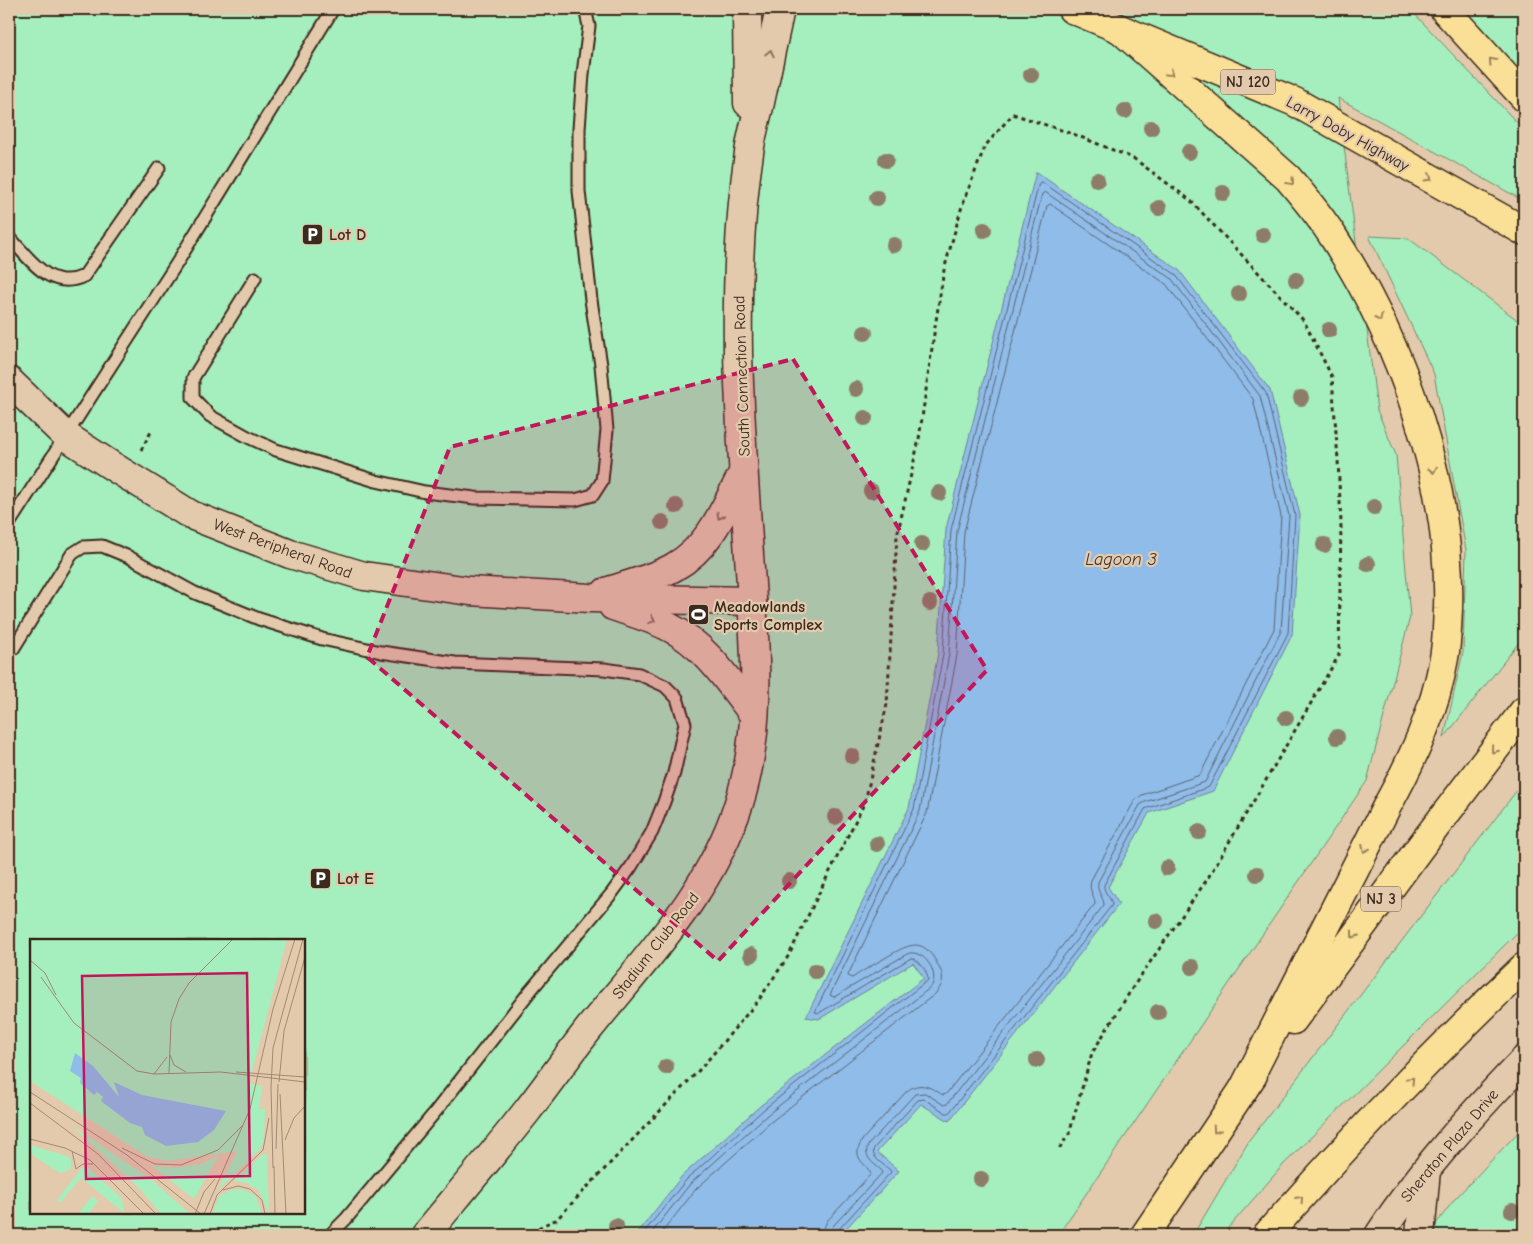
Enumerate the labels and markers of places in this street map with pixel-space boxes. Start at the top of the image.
parking icon: Lot D [301,222,325,246]
place label: Lot D [329,226,366,244]
place label: Meadowlands Sports Complex [714,598,822,634]
sports icon: Meadowlands Sports Complex [686,603,710,627]
parking icon: Lot E [309,866,333,890]
place label: Lot E [337,870,374,888]

